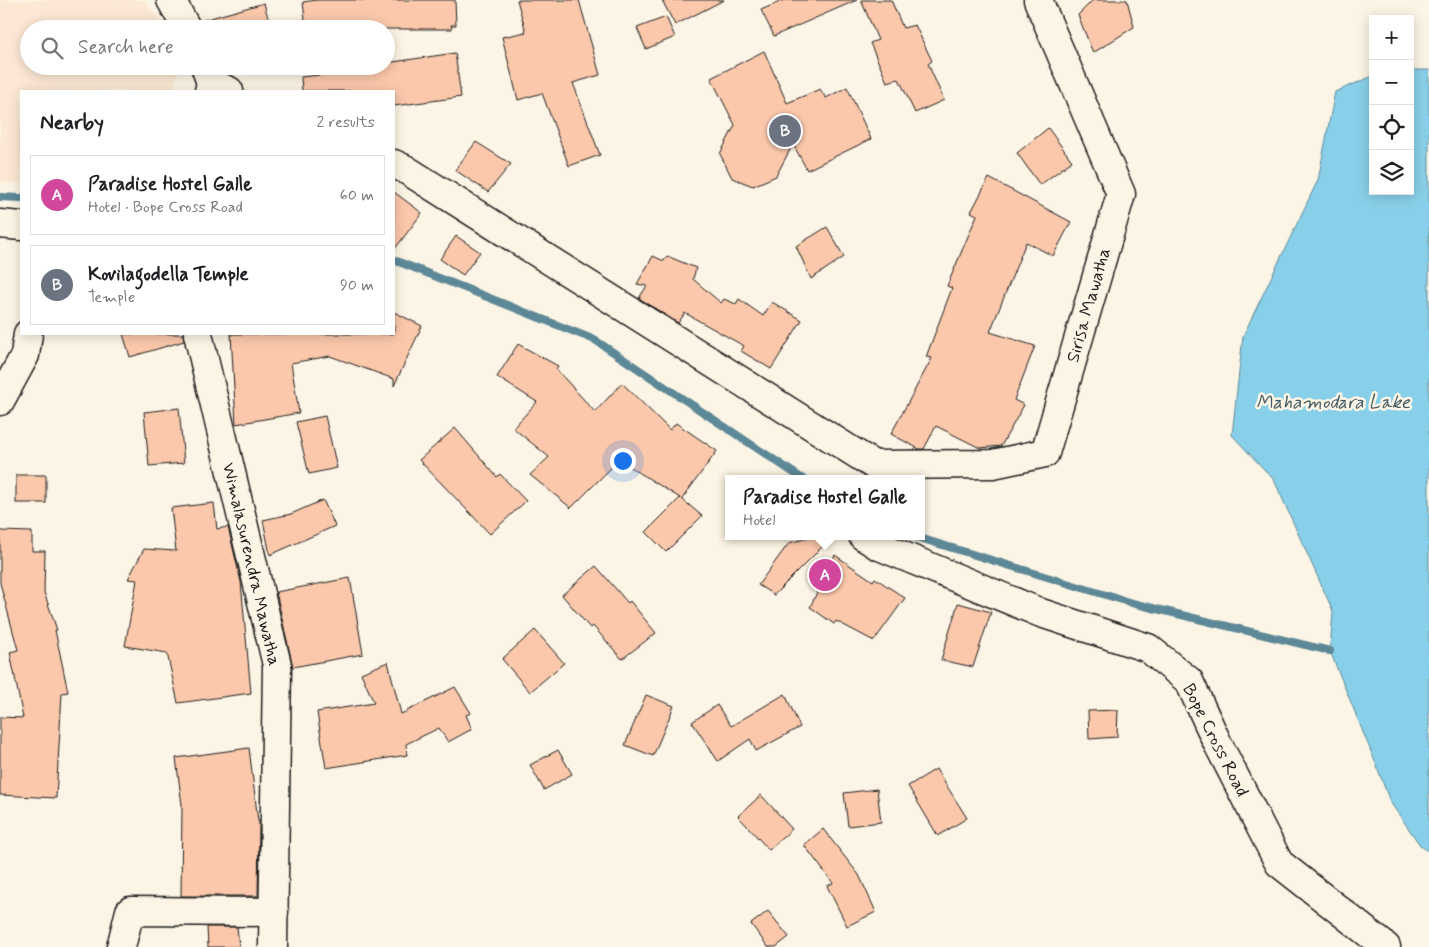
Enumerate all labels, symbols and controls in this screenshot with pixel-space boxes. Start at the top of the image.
map controls [1369,15,1414,195]
button: + [1369,15,1414,60]
search box [20,20,395,75]
icon: search [38,34,66,62]
text: Search here [78,35,174,60]
button: − [1369,60,1414,105]
button: locate [1369,105,1414,150]
text: Nearby [40,109,104,137]
text: 2 results [317,112,375,133]
pin: B [769,112,801,150]
button: layers [1369,150,1414,195]
text: Paradise Hostel Galle [88,172,252,197]
text: A [52,185,62,206]
text: 60 m [340,185,374,206]
text: Hotel · Bope Cross Road [88,197,243,218]
street label: Sirisa Mawatha [1061,245,1117,366]
text: Kovilagodella Temple [88,262,249,287]
text: B [52,275,62,296]
text: 90 m [340,275,374,296]
text: Temple [88,287,135,308]
water label: Mahamodara Lake [1256,390,1411,415]
your location [610,448,636,474]
street label: Wimalasurendra Mawatha [216,460,286,668]
popup [725,475,925,540]
text: Paradise Hostel Galle [743,485,907,510]
text: Hotel [743,510,776,531]
pin: A [809,556,841,594]
street label: Bope Cross Road [1176,680,1254,801]

